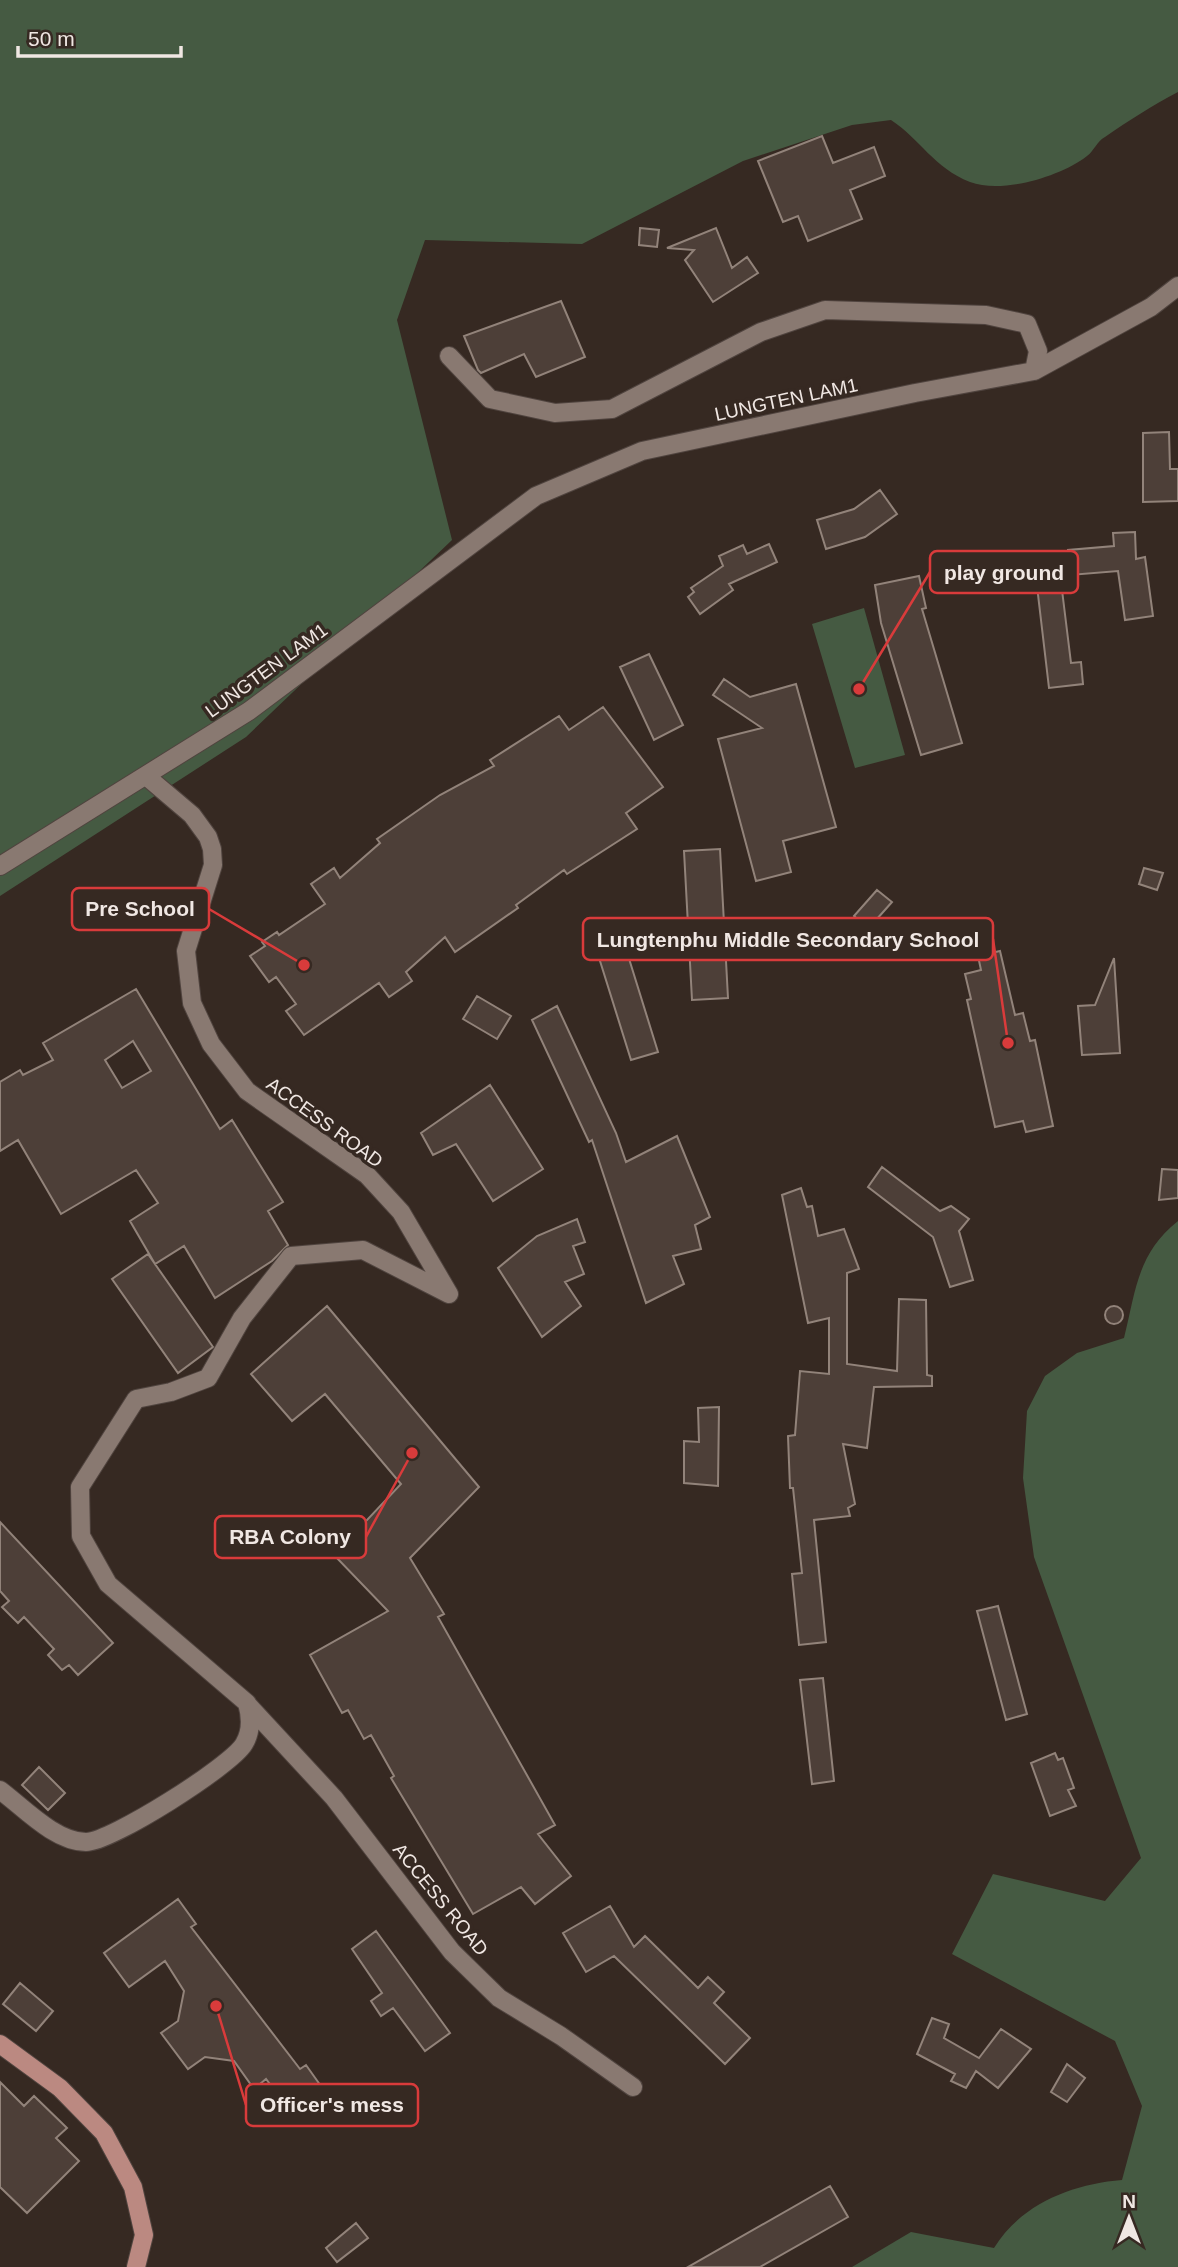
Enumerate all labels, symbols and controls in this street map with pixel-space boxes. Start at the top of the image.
scale bar [18,14,180,58]
text: 50 m [28,27,75,50]
street label: LUNGTEN LAM1 [713,374,860,425]
callout: play ground [930,551,1078,593]
text: play ground [944,561,1064,584]
street label: LUNGTEN LAM1 [201,619,331,722]
callout: Pre School [72,888,209,930]
text: Pre School [85,897,195,920]
callout: Lungtenphu Middle Secondary School [583,918,993,960]
text: Lungtenphu Middle Secondary School [597,928,979,951]
street label: ACCESS ROAD [263,1073,387,1172]
callout: RBA Colony [215,1516,366,1558]
text: RBA Colony [229,1525,351,1548]
street label: ACCESS ROAD [389,1839,492,1960]
callout: Officer's mess [246,2084,418,2126]
text: Officer's mess [260,2093,404,2116]
north arrow [1094,2183,1164,2253]
text: N [1122,2191,1136,2212]

